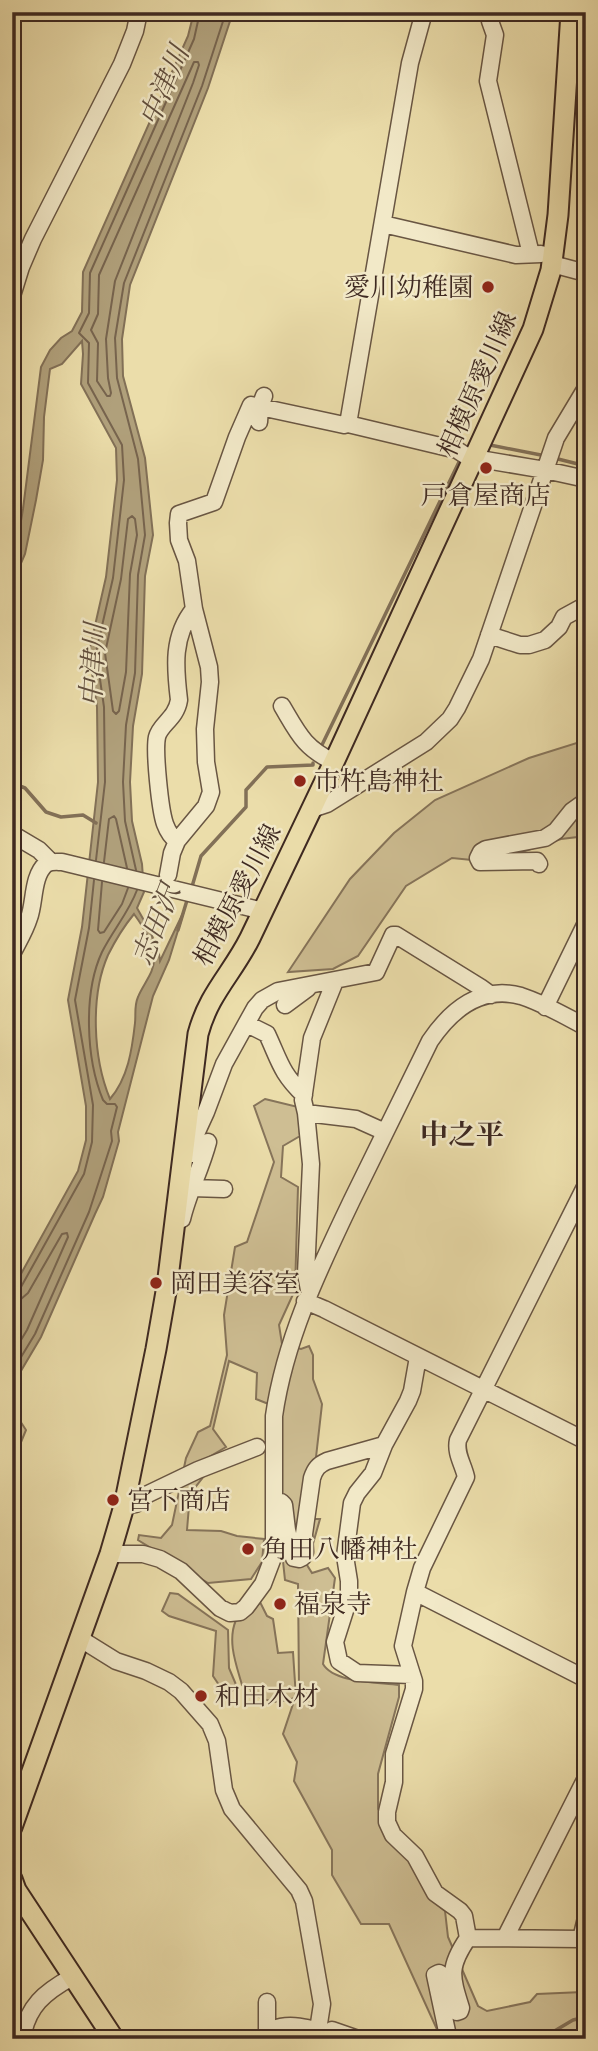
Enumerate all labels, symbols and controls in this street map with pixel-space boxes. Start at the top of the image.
water label: 中津川 [131,38,198,132]
place label: 愛川幼稚園 [344,271,474,303]
marker: 愛川幼稚園 [480,279,496,295]
street label: 相模原愛川線 [431,306,523,462]
marker: 戸倉屋商店 [478,460,494,476]
place label: 戸倉屋商店 [421,479,551,511]
water label: 中津川 [73,619,113,708]
place label: 市杵島神社 [314,765,444,797]
marker: 市杵島神社 [292,773,308,789]
street label: 相模原愛川線 [186,819,288,971]
water label: 志田沢 [125,877,188,970]
district label: 中之平 [420,1117,504,1152]
place label: 岡田美容室 [170,1267,300,1299]
marker: 岡田美容室 [148,1275,164,1291]
place label: 宮下商店 [127,1484,231,1516]
marker: 宮下商店 [105,1492,121,1508]
place label: 角田八幡神社 [262,1533,418,1565]
marker: 角田八幡神社 [240,1541,256,1557]
place label: 福泉寺 [294,1588,372,1620]
marker: 福泉寺 [272,1596,288,1612]
place label: 和田木材 [215,1680,319,1712]
marker: 和田木材 [193,1688,209,1704]

